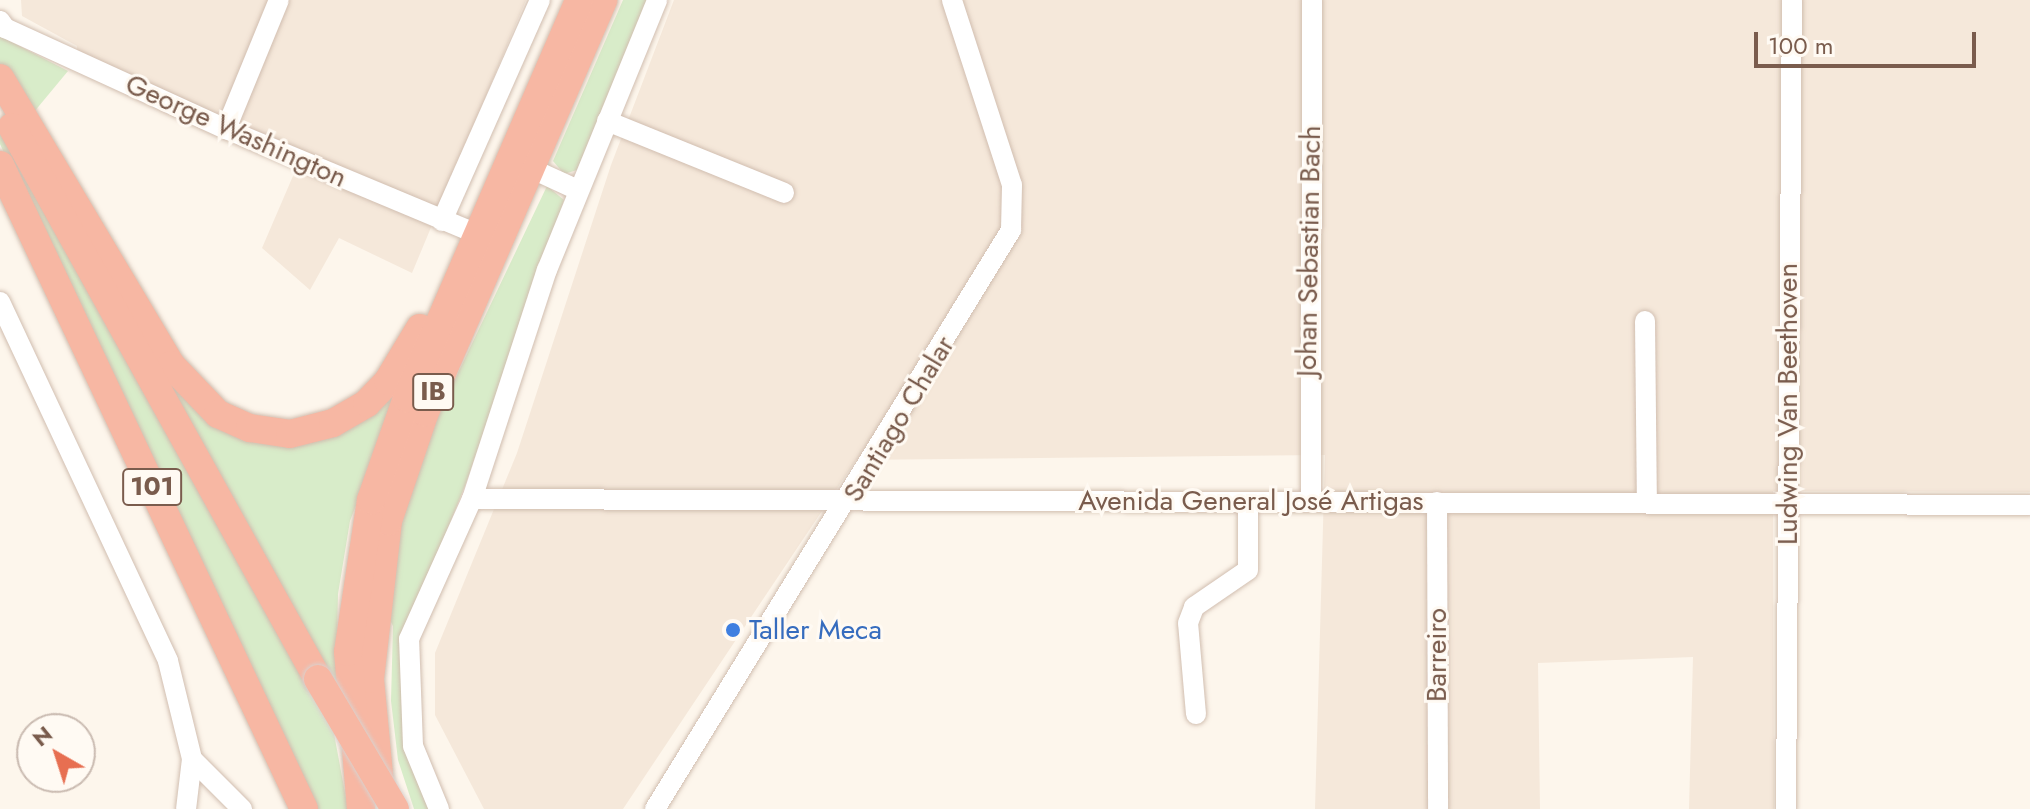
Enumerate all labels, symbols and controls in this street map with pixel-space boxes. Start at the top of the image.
scale bar [1758,16,1980,66]
text: 100 m [1768,28,1834,63]
street label: George Washington [120,67,352,195]
street label: Johan Sebastian Bach [1290,125,1328,377]
street label: Ludwing Van Beethoven [1771,263,1805,545]
street label: Santiago Chalar [836,330,962,508]
road number: IB [411,370,455,414]
road number: 101 [122,465,182,509]
street label: Avenida General José Artigas [1078,484,1424,518]
street label: Barreiro [1420,608,1454,702]
place label: Taller Meca [749,613,882,647]
marker: Taller Meca [724,621,742,639]
north arrow [16,713,96,793]
text: N [25,718,59,754]

